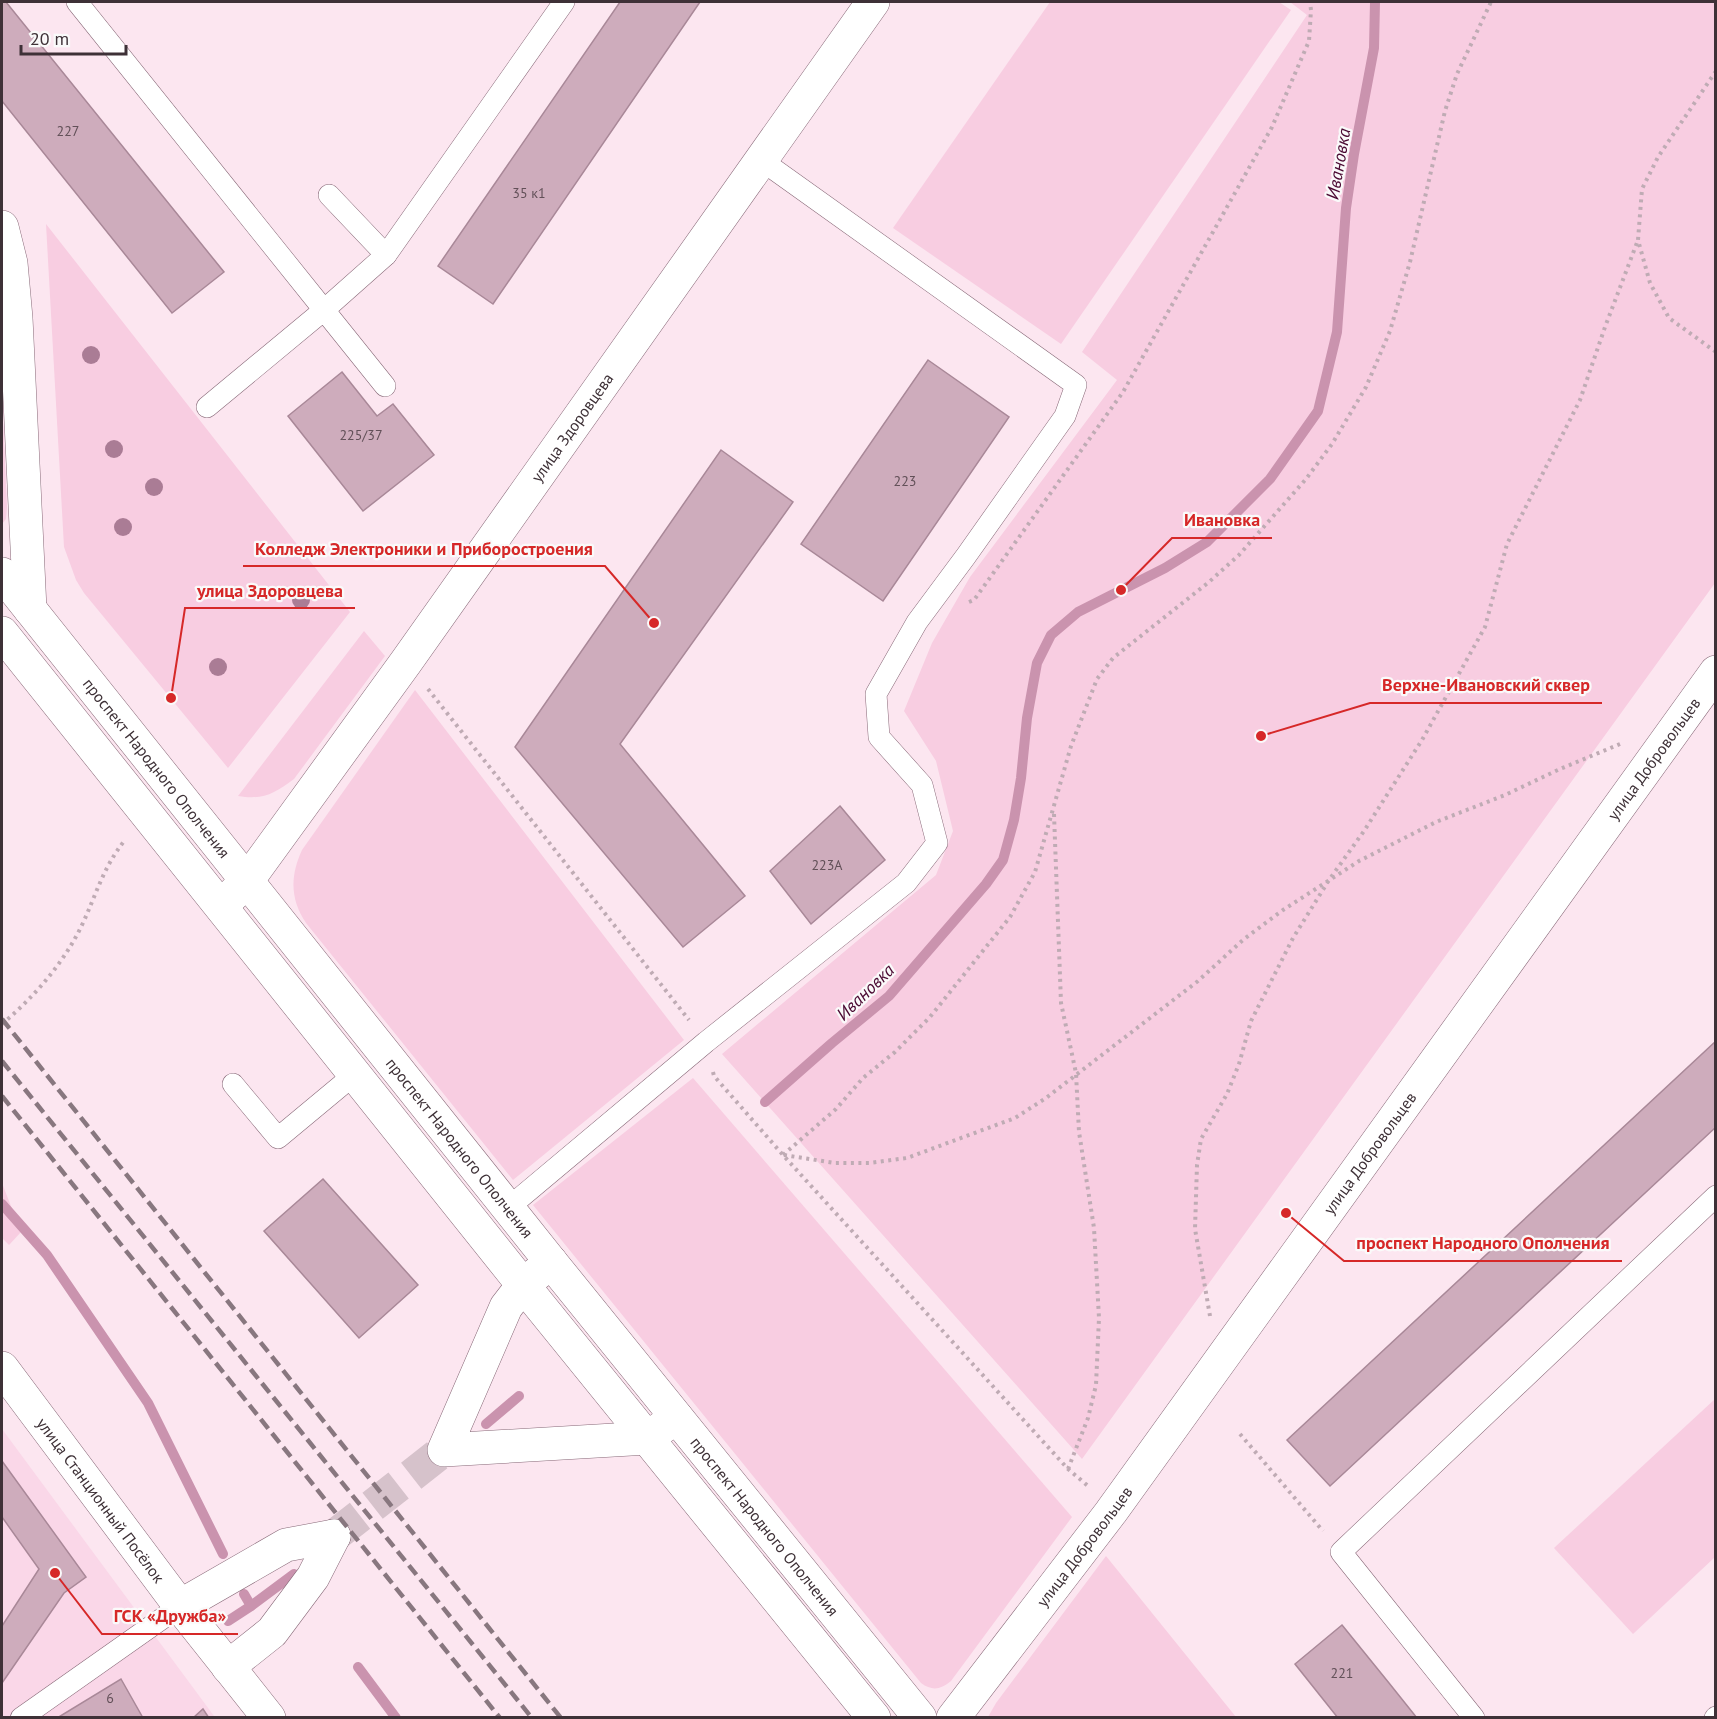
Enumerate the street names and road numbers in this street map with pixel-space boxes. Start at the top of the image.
street label: улица Здоровцева [527,369,617,486]
street label: проспект Народного Ополчения [79,674,235,862]
street label: улица Добровольцев [1603,693,1704,824]
street label: проспект Народного Ополчения [382,1054,538,1242]
street label: улица Добровольцев [1319,1088,1420,1218]
street label: улица Станционный Посёлок [33,1414,169,1587]
street label: проспект Народного Ополчения [686,1432,843,1620]
street label: улица Добровольцев [1032,1482,1136,1611]

